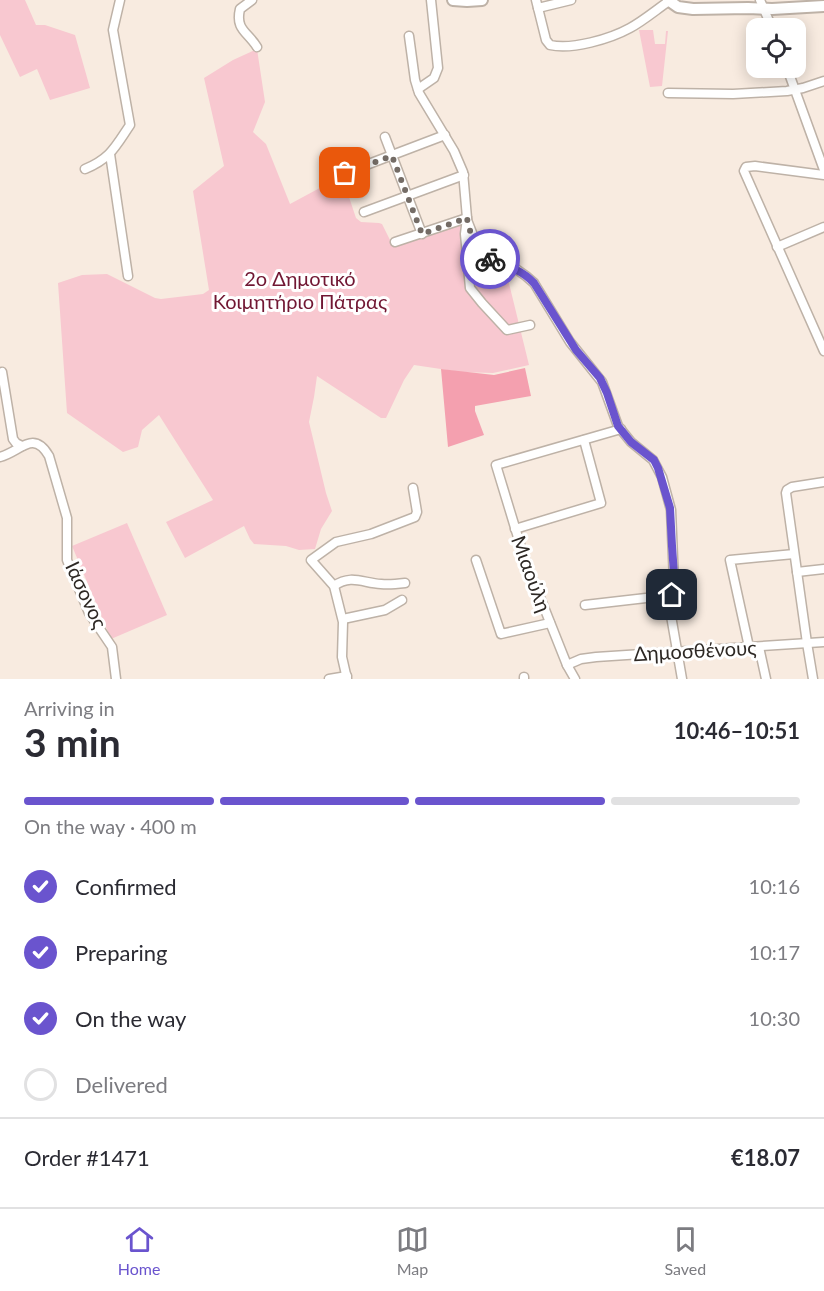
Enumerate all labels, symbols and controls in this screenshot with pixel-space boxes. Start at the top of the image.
map controls [746,18,806,78]
button: locate [746,18,806,78]
pin [319,147,370,198]
icon: bag [328,156,361,189]
courier [460,229,520,289]
icon: bike [474,243,507,276]
park label: 2o Δημοτικό Κοιμητήριο Πάτρας [213,266,387,313]
street label: Μιαούλη [507,532,557,615]
street label: Ιάσονος [61,557,113,632]
pin [646,569,697,620]
icon: home [655,578,688,611]
street label: Δημοσθένους [633,635,757,665]
text: Arriving in [24,696,115,720]
text: 10:46–10:51 [674,717,800,744]
text: 3 min [24,719,121,765]
text: On the way · 400 m [24,814,197,838]
icon: check [24,870,57,903]
text: Confirmed [75,873,177,900]
text: 10:16 [749,874,800,898]
icon: check [24,936,57,969]
text: Preparing [75,939,167,966]
text: 10:17 [749,940,800,964]
icon: check [24,1002,57,1035]
text: On the way [75,1005,186,1032]
text: 10:30 [749,1006,800,1030]
text: Delivered [75,1071,168,1098]
text: Order #1471 [24,1144,150,1171]
text: €18.07 [731,1144,800,1171]
tab: Home [118,1223,160,1278]
tab: Map [396,1223,429,1278]
tab: Saved [664,1223,706,1278]

